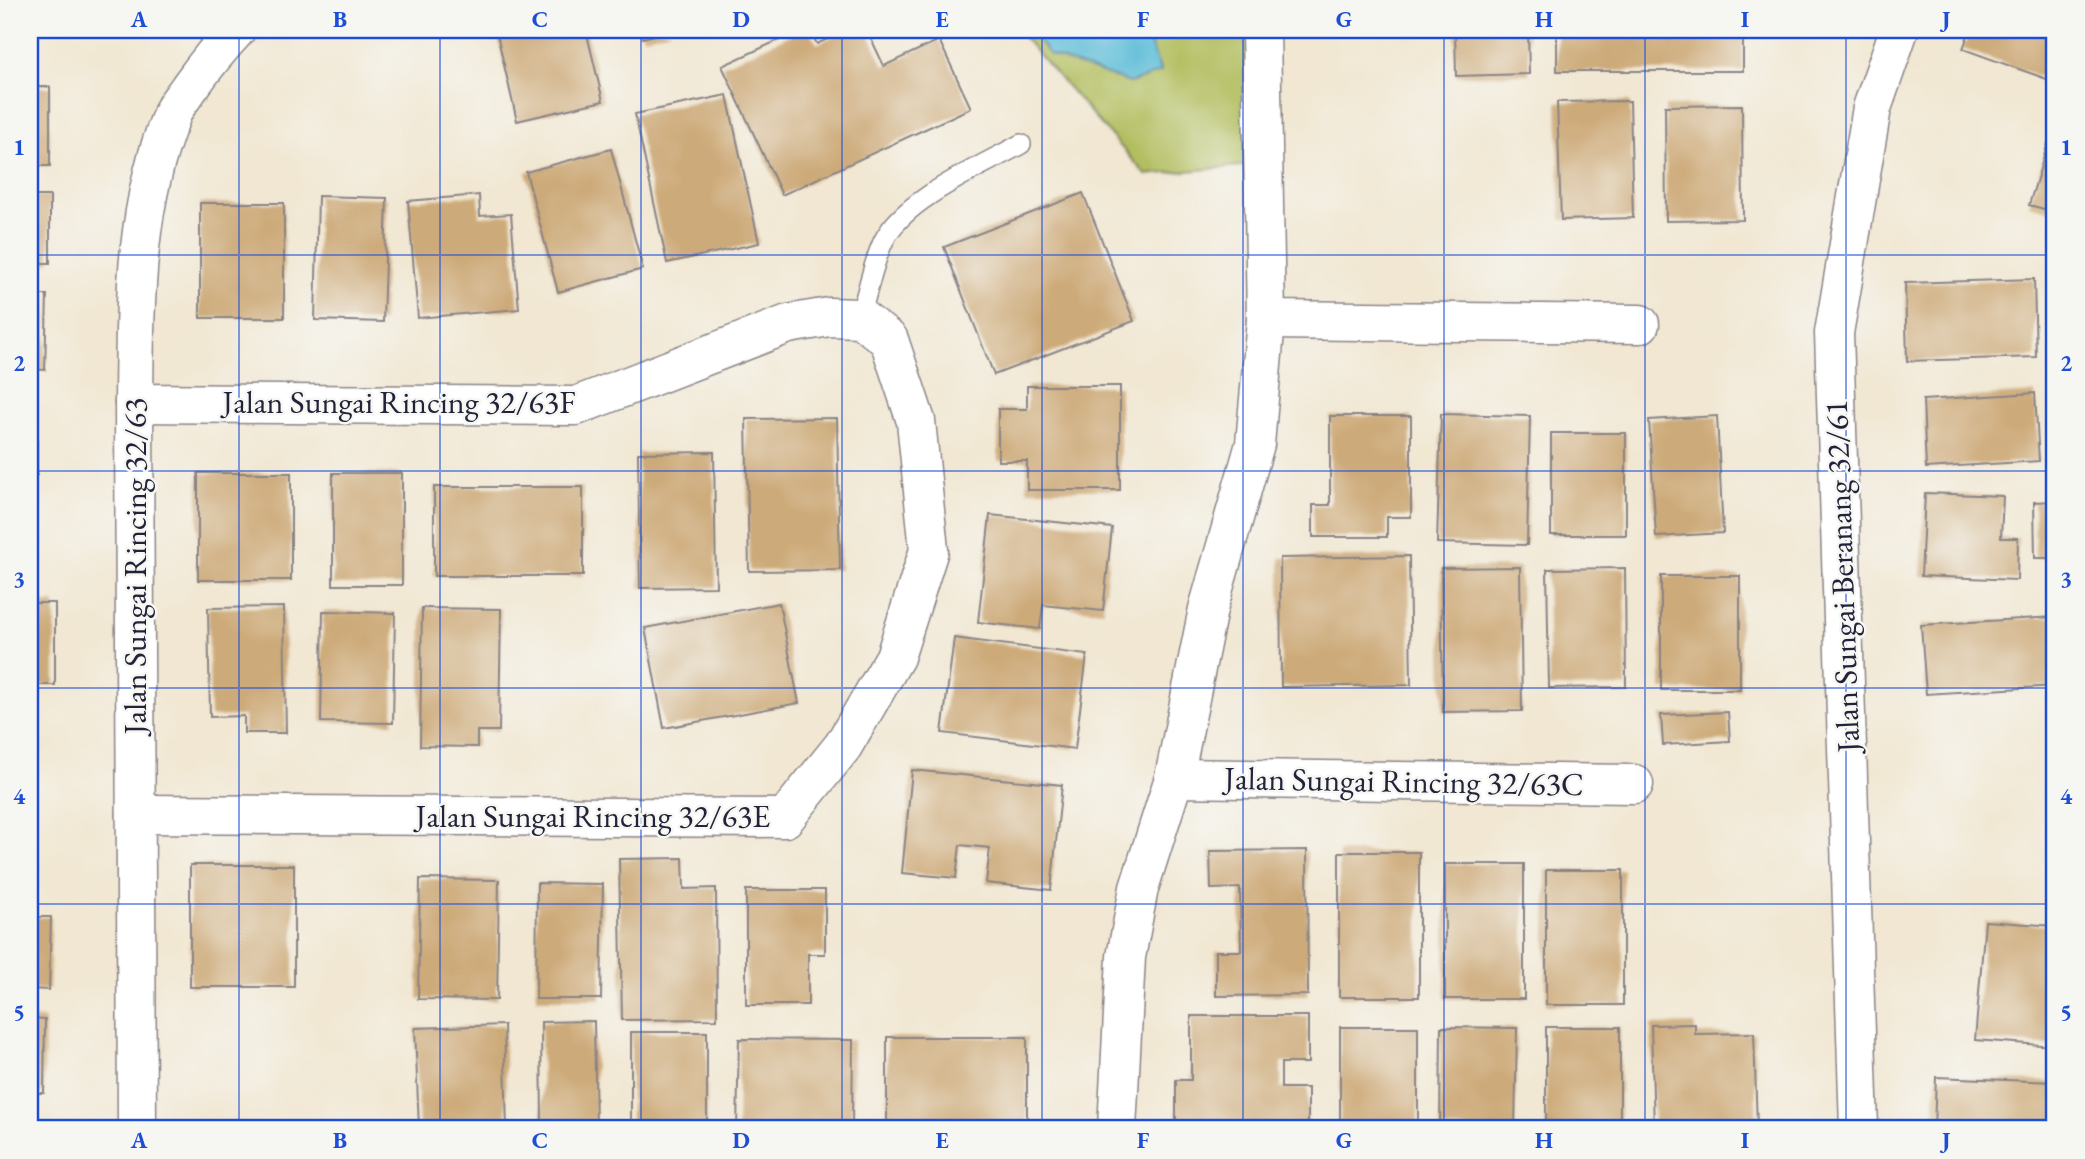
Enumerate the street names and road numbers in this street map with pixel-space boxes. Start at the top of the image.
street label: Jalan Sungai Rincing 32/63F [219,381,576,423]
street label: Jalan Sungai Rincing 32/63 [114,398,156,737]
street label: Jalan Sungai Beranang 32/61 [1815,399,1869,756]
street label: Jalan Sungai Rincing 32/63C [1221,757,1584,805]
street label: Jalan Sungai Rincing 32/63E [413,795,770,837]

